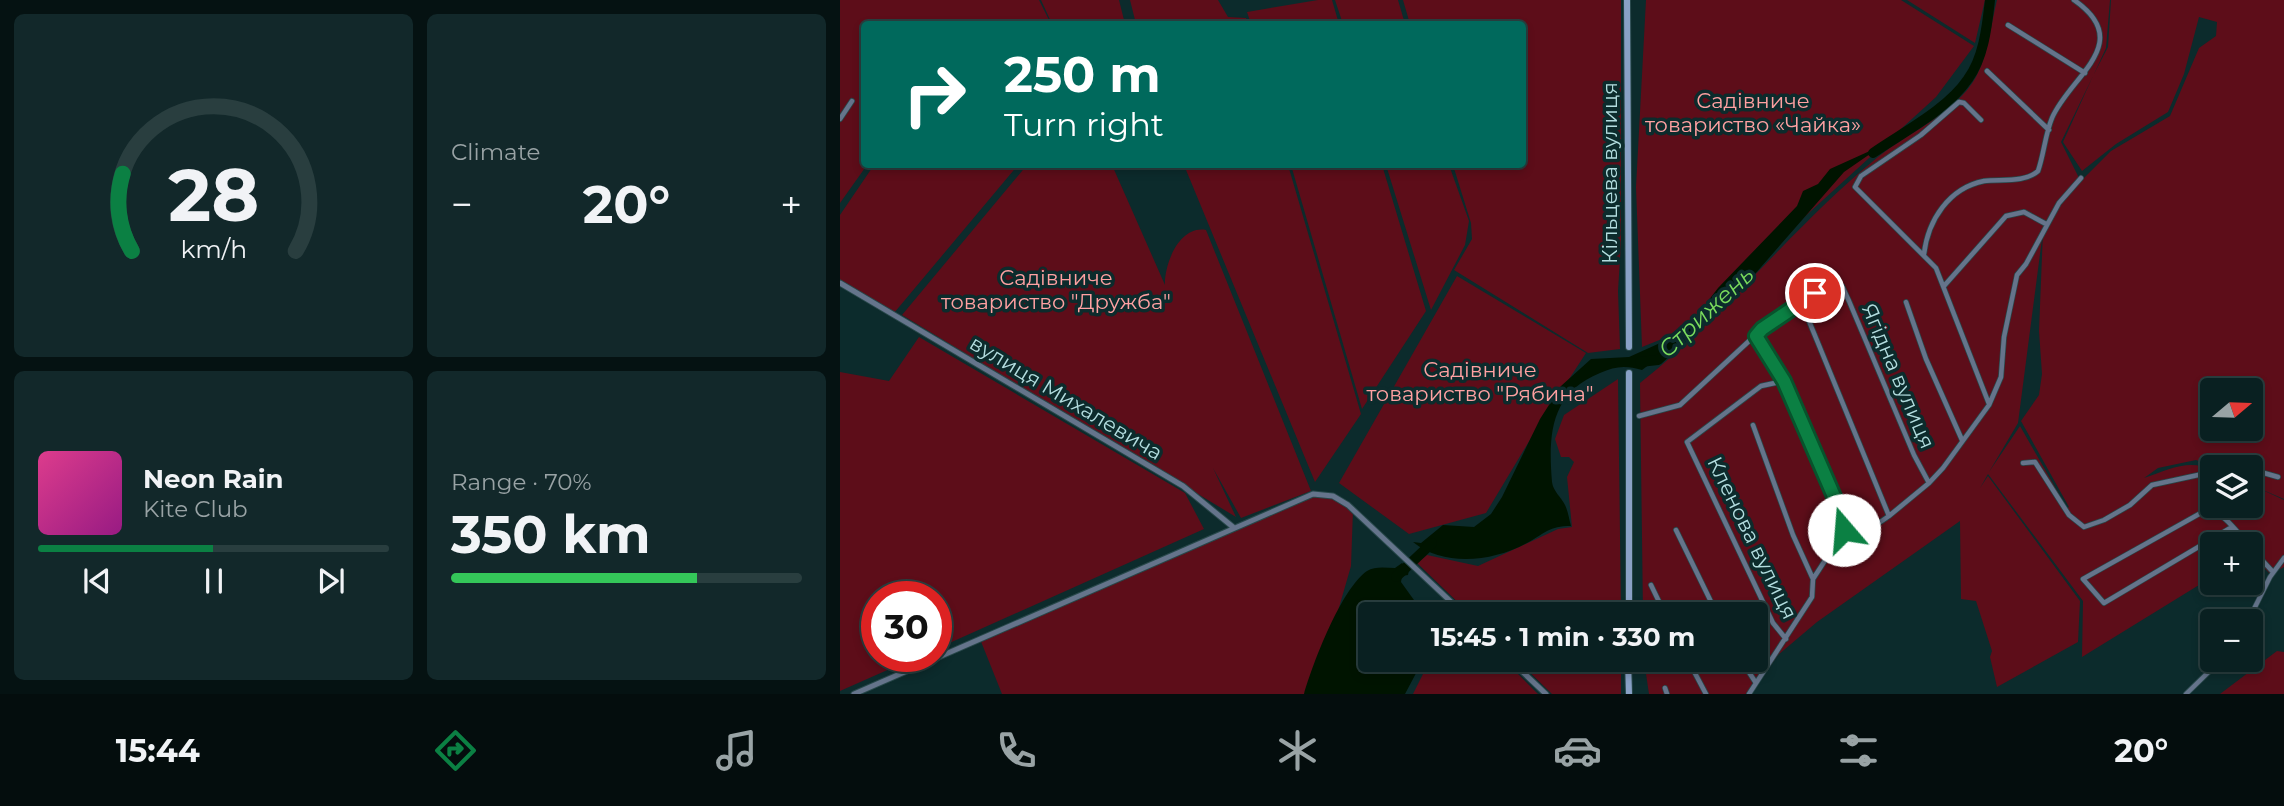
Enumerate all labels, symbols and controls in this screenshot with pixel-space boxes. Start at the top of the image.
text: 250 m [1004,45,1161,104]
icon: right [889,49,980,140]
street label: Кільцева вулиця [1597,82,1622,264]
park label: Садівниче товариство «Чайка» [1645,88,1861,137]
text: Turn right [1004,105,1164,144]
text: Climate [451,138,540,166]
text: 28 [168,152,259,240]
text: 20° [583,173,670,236]
text: − [451,181,473,228]
text: + [780,181,802,228]
text: km/h [180,234,247,264]
water label: Стрижень [1652,261,1760,363]
pin [1785,263,1845,323]
park label: Садівниче товариство "Дружба" [941,265,1171,314]
icon: arrive [1796,274,1834,312]
street label: Ягідна вулиця [1857,299,1940,452]
street label: вулиця Михалевича [965,330,1167,465]
park label: Садівниче товариство "Рябина" [1366,357,1594,406]
north arrow [2200,378,2263,441]
map controls [2200,378,2263,672]
street label: Кленова вулиця [1702,453,1803,623]
button: layers [2200,455,2263,518]
text: Neon Rain [143,463,284,495]
text: Range · 70% [451,468,592,496]
position arrow [1807,493,1881,567]
text: Kite Club [143,495,248,523]
text: 350 km [451,503,651,566]
button: + [2200,532,2263,595]
icon: previous [78,562,116,600]
icon: pause [195,562,233,600]
icon: next [312,562,350,600]
speed limit sign: 30 [861,581,952,672]
button: − [2200,609,2263,672]
text: 15:45 · 1 min · 330 m [1431,621,1695,653]
icon: directions [431,726,480,775]
icon: music [712,726,761,775]
icon: phone [992,726,1041,775]
icon: climate [1273,726,1322,775]
icon: car [1553,726,1602,775]
icon: filters [1834,726,1883,775]
text: 15:44 [116,731,200,770]
text: 20° [2114,731,2168,770]

